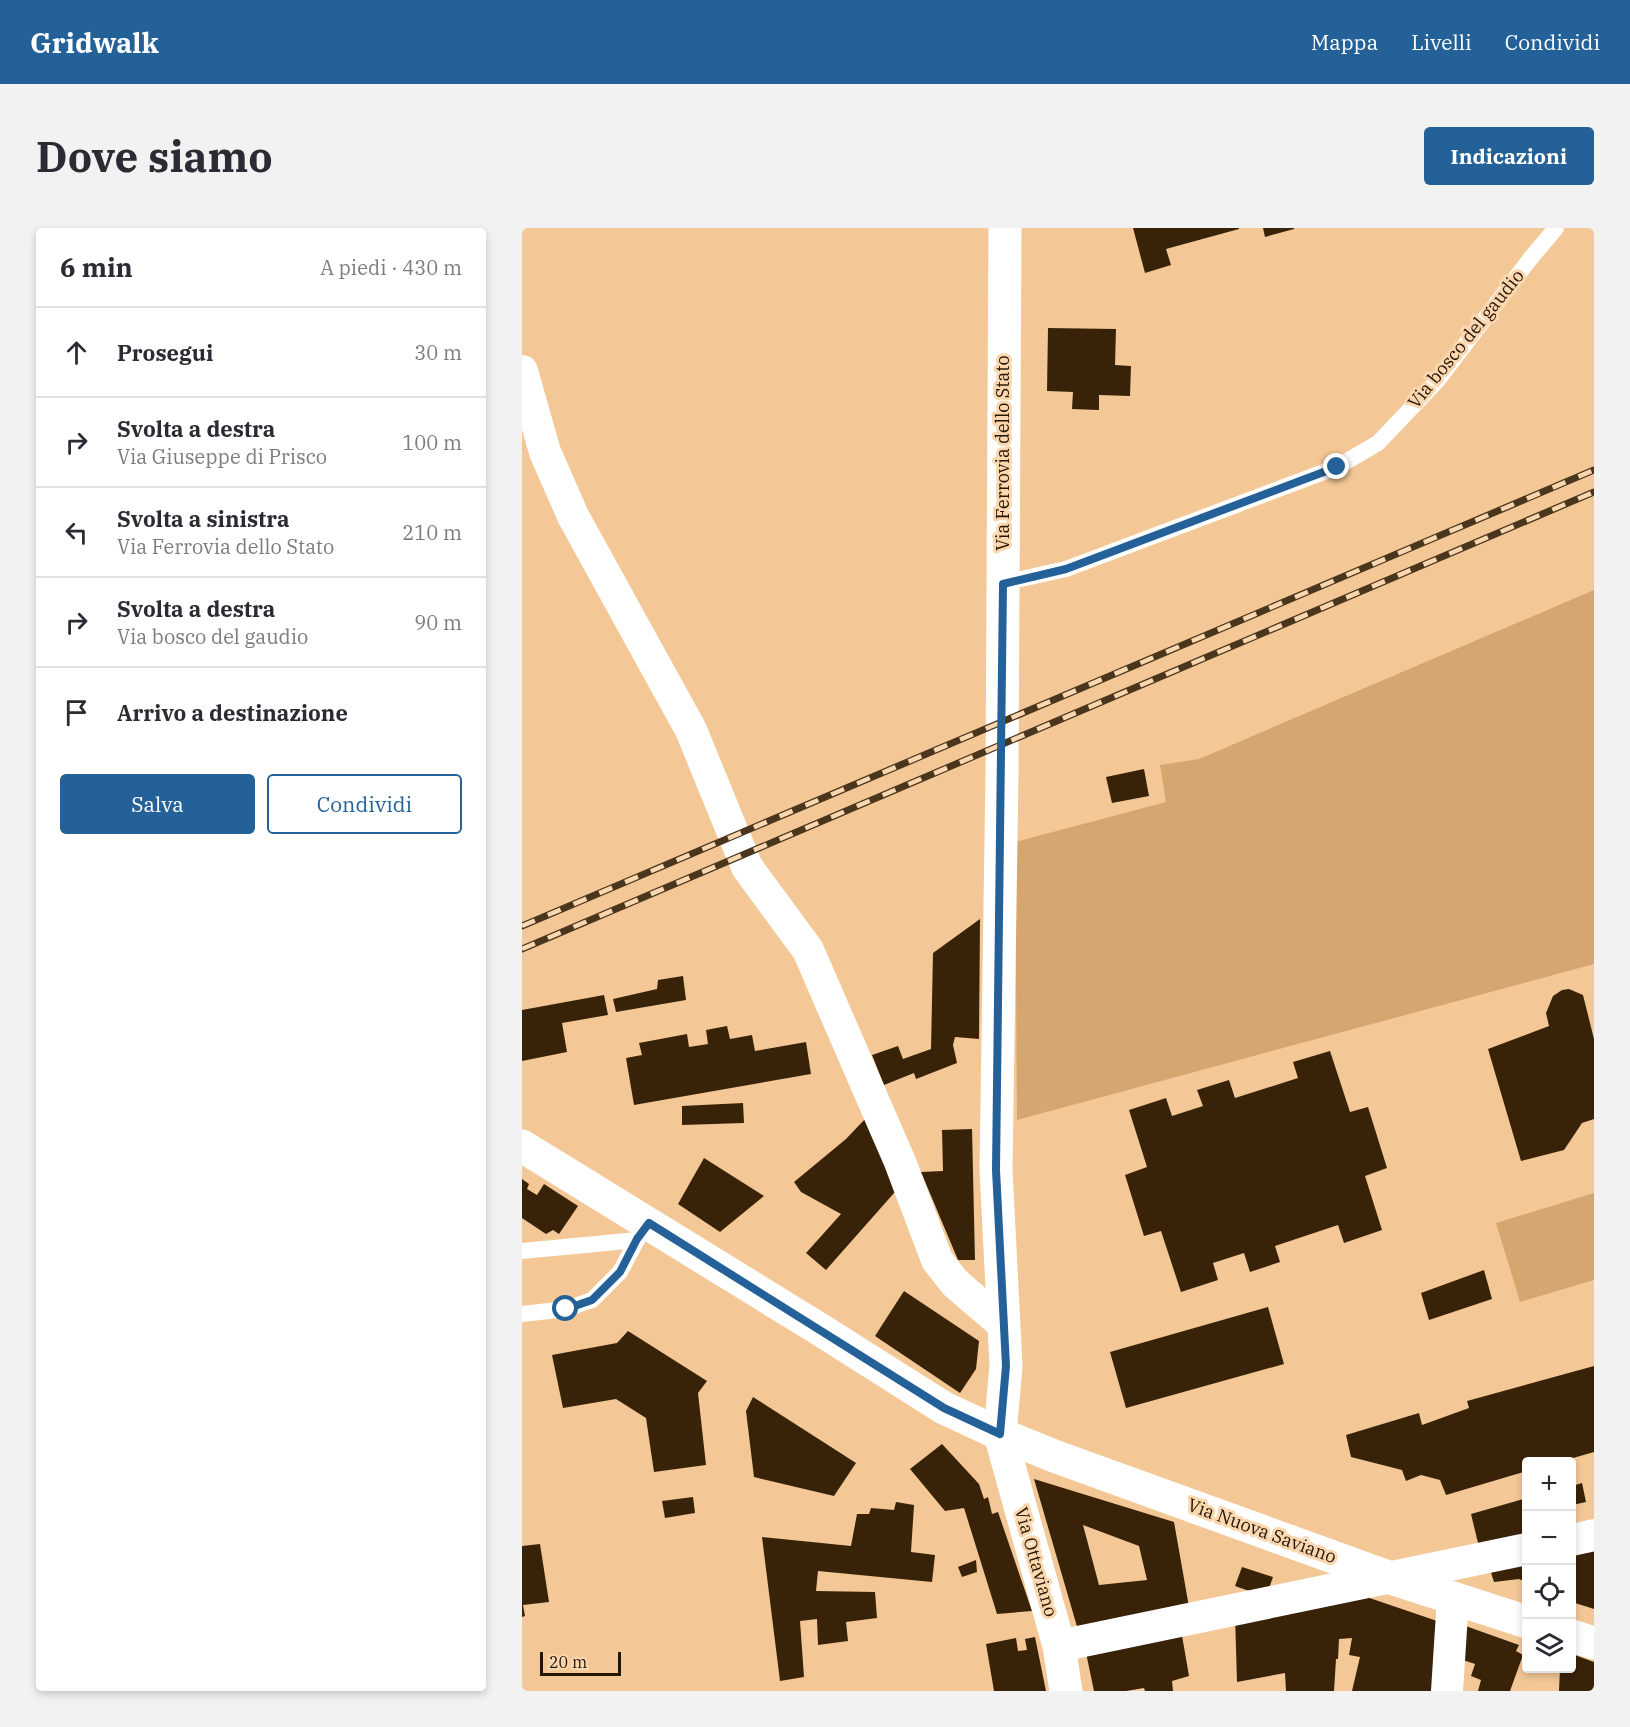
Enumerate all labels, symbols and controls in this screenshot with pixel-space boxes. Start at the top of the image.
text: Gridwalk [30,24,159,61]
text: Mappa [1311,28,1378,56]
text: Livelli [1411,28,1472,56]
text: Condividi [1505,28,1600,56]
button: Indicazioni [1424,127,1594,185]
text: Dove siamo [36,129,273,184]
text: 6 min [60,250,133,284]
text: A piedi · 430 m [320,254,462,281]
street label: Via bosco del gaudio [1403,265,1529,413]
icon: ahead [60,336,93,369]
text: Prosegui [117,338,213,367]
text: 30 m [414,339,462,366]
street label: Via Ferrovia dello Stato [991,355,1014,551]
text: Svolta a destra [117,414,275,443]
icon: right [60,426,93,459]
text: 100 m [402,429,462,456]
text: Via Giuseppe di Prisco [117,443,327,470]
route end [1323,453,1349,479]
text: Svolta a sinistra [117,504,290,533]
icon: left [60,516,93,549]
text: 210 m [402,519,462,546]
text: Via Ferrovia dello Stato [117,533,334,560]
text: Svolta a destra [117,594,275,623]
icon: right [60,606,93,639]
text: 90 m [414,609,462,636]
text: Via bosco del gaudio [117,623,308,650]
icon: arrive [60,696,93,729]
text: Arrivo a destinazione [117,698,348,727]
button: Salva [60,774,255,834]
button: Condividi [267,774,462,834]
route start [552,1295,578,1321]
map controls [1522,1457,1576,1673]
button: + [1522,1457,1576,1511]
street label: Via Nuova Saviano [1185,1493,1340,1568]
street label: Via Ottaviano [1010,1504,1063,1619]
button: − [1522,1511,1576,1565]
button: locate [1522,1565,1576,1619]
button: layers [1522,1619,1576,1673]
scale bar [540,1649,621,1676]
text: 20 m [549,1652,587,1672]

